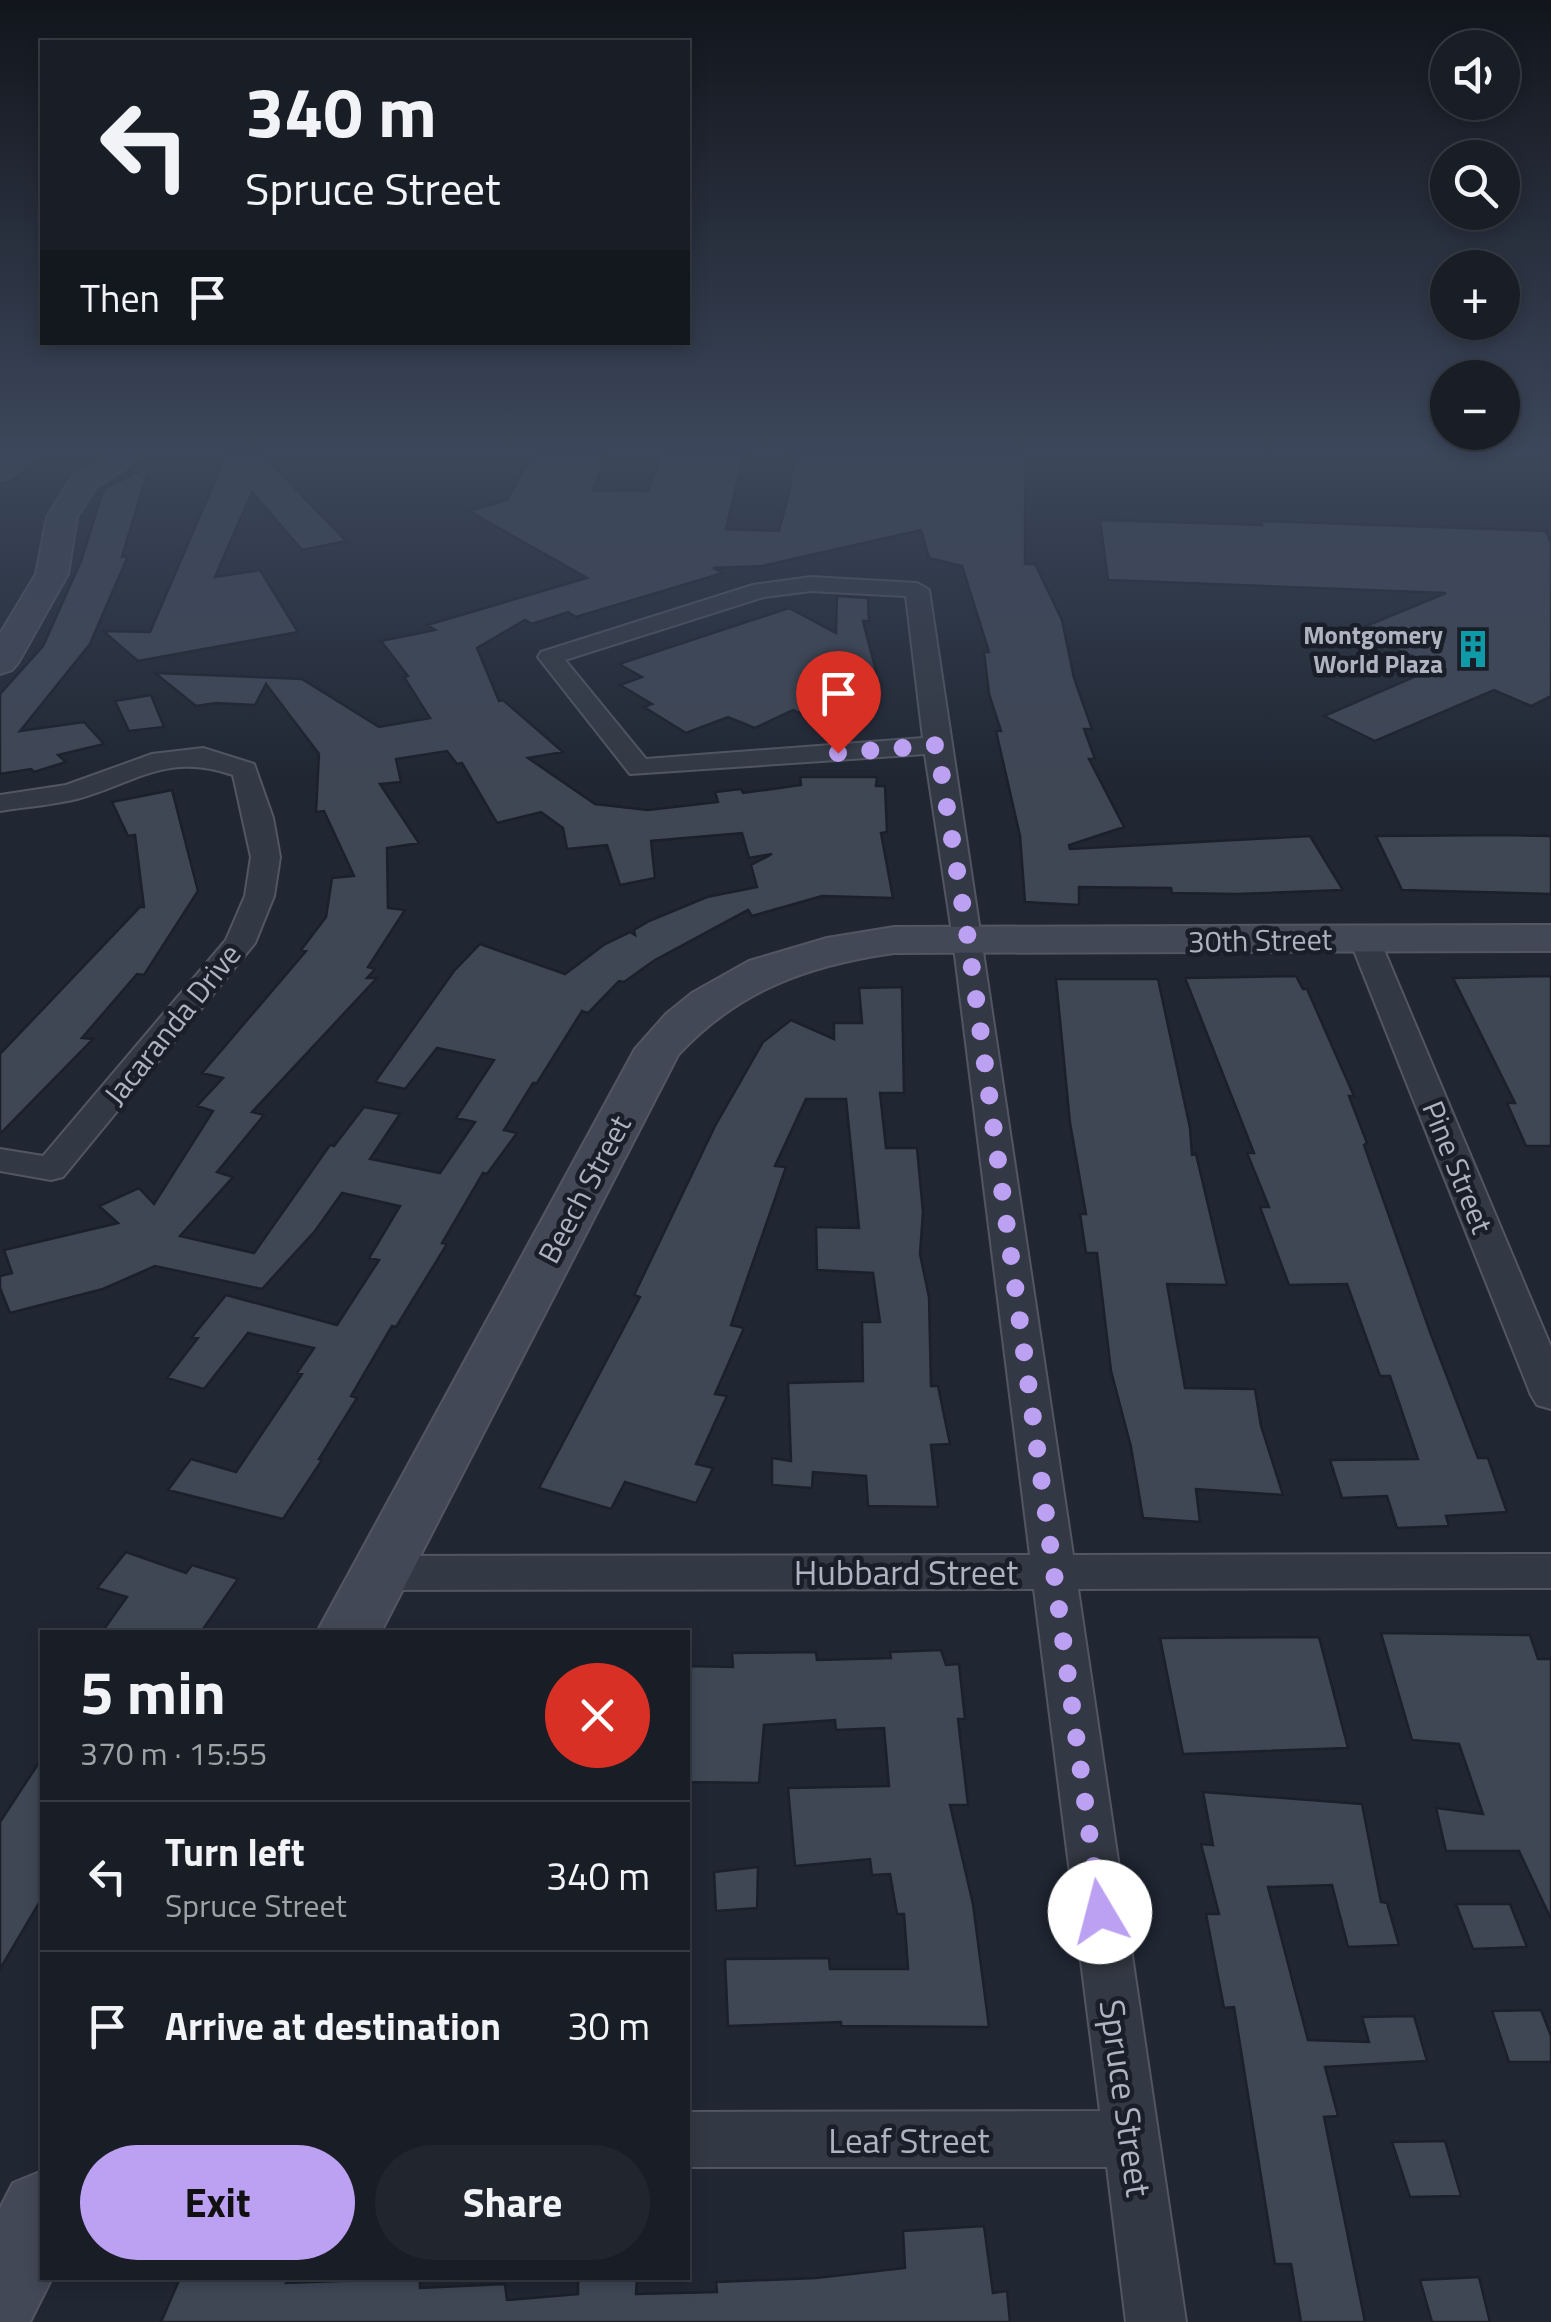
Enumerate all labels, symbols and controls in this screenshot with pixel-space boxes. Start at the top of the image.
map controls [1430,30,1520,450]
button: sound [1430,30,1520,120]
text: 340 m [245,58,437,164]
icon: left [80,80,210,210]
button: search [1430,140,1520,230]
text: Spruce Street [245,154,501,222]
button: + [1430,250,1520,340]
text: Then [80,269,160,327]
icon: arrive [180,270,235,325]
button: − [1430,360,1520,450]
place label: Montgomery World Plaza [1303,616,1443,683]
building icon: Montgomery World Plaza [1452,628,1494,670]
pin [796,651,881,754]
icon: arrive [811,666,866,721]
street label: 30th Street [1188,916,1333,964]
street label: Jacaranda Drive [92,933,252,1115]
street label: Pine Street [1411,1094,1506,1241]
street label: Beech Street [526,1106,643,1271]
street label: Hubbard Street [794,1545,1018,1599]
text: 5 min [80,1646,226,1737]
button: close [545,1663,650,1768]
text: 370 m · 15:55 [80,1729,267,1777]
text: Turn left [165,1823,305,1881]
text: 340 m [546,1847,650,1905]
icon: left [80,1849,135,1904]
position arrow [1048,1860,1152,1964]
text: Spruce Street [165,1881,347,1929]
street label: Spruce Street [1085,1996,1167,2200]
text: Arrive at destination [165,1997,501,2055]
text: 30 m [567,1997,650,2055]
icon: arrive [80,1999,135,2054]
street label: Leaf Street [828,2113,990,2167]
button: Exit [80,2145,355,2260]
button: Share [375,2145,650,2260]

